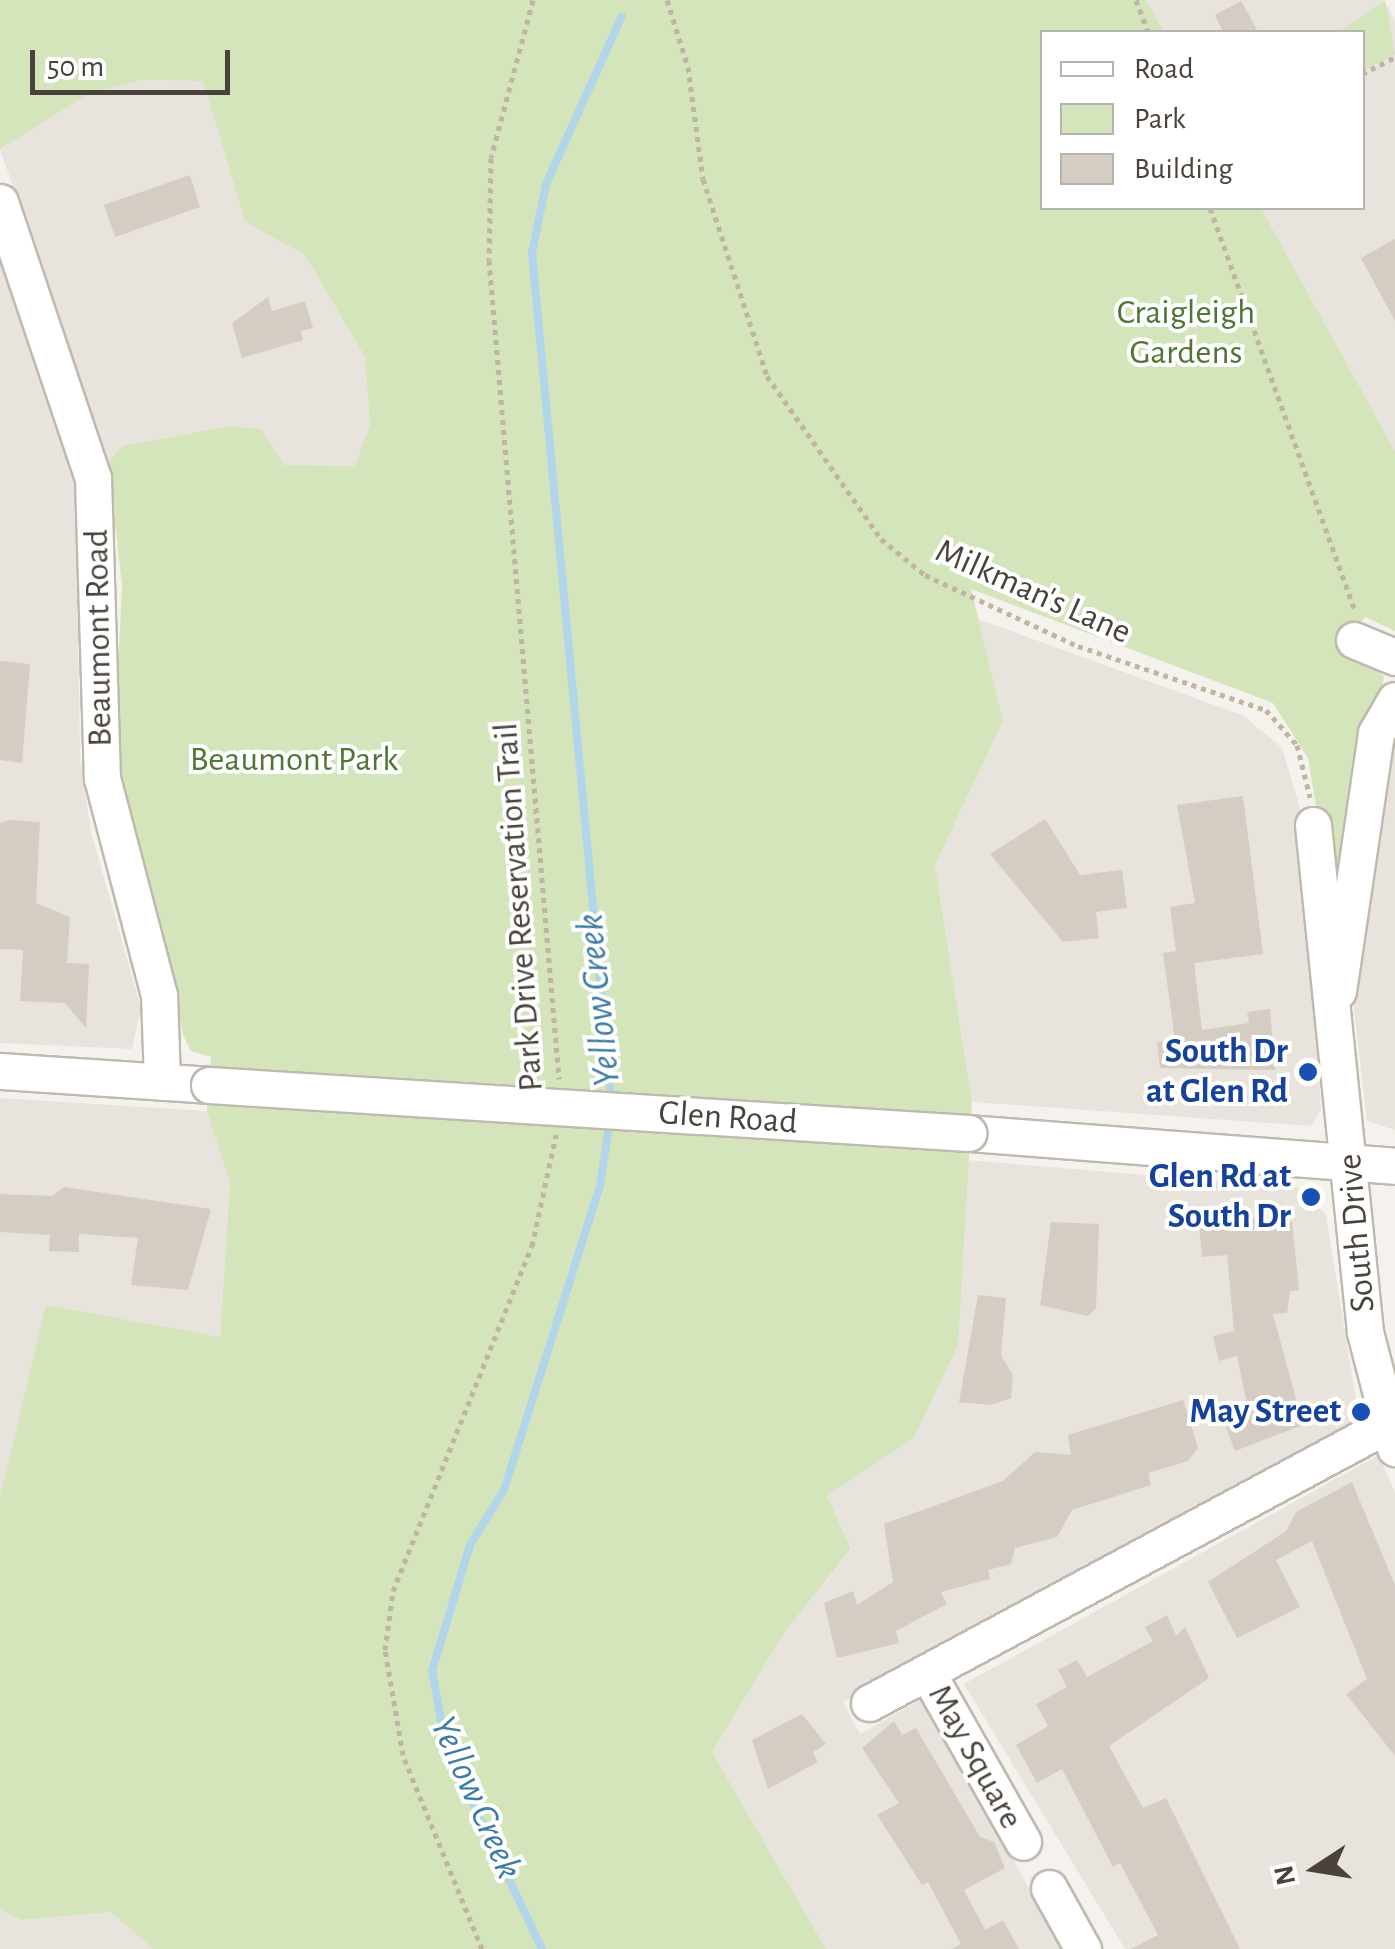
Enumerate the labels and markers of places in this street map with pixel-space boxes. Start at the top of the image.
place label: South Dr at Glen Rd [1146,1031,1288,1113]
marker: South Dr at Glen Rd [1297,1061,1319,1083]
place label: Glen Rd at South Dr [1149,1156,1291,1238]
marker: Glen Rd at South Dr [1300,1186,1322,1208]
place label: May Street [1190,1391,1341,1433]
marker: May Street [1350,1401,1372,1423]

